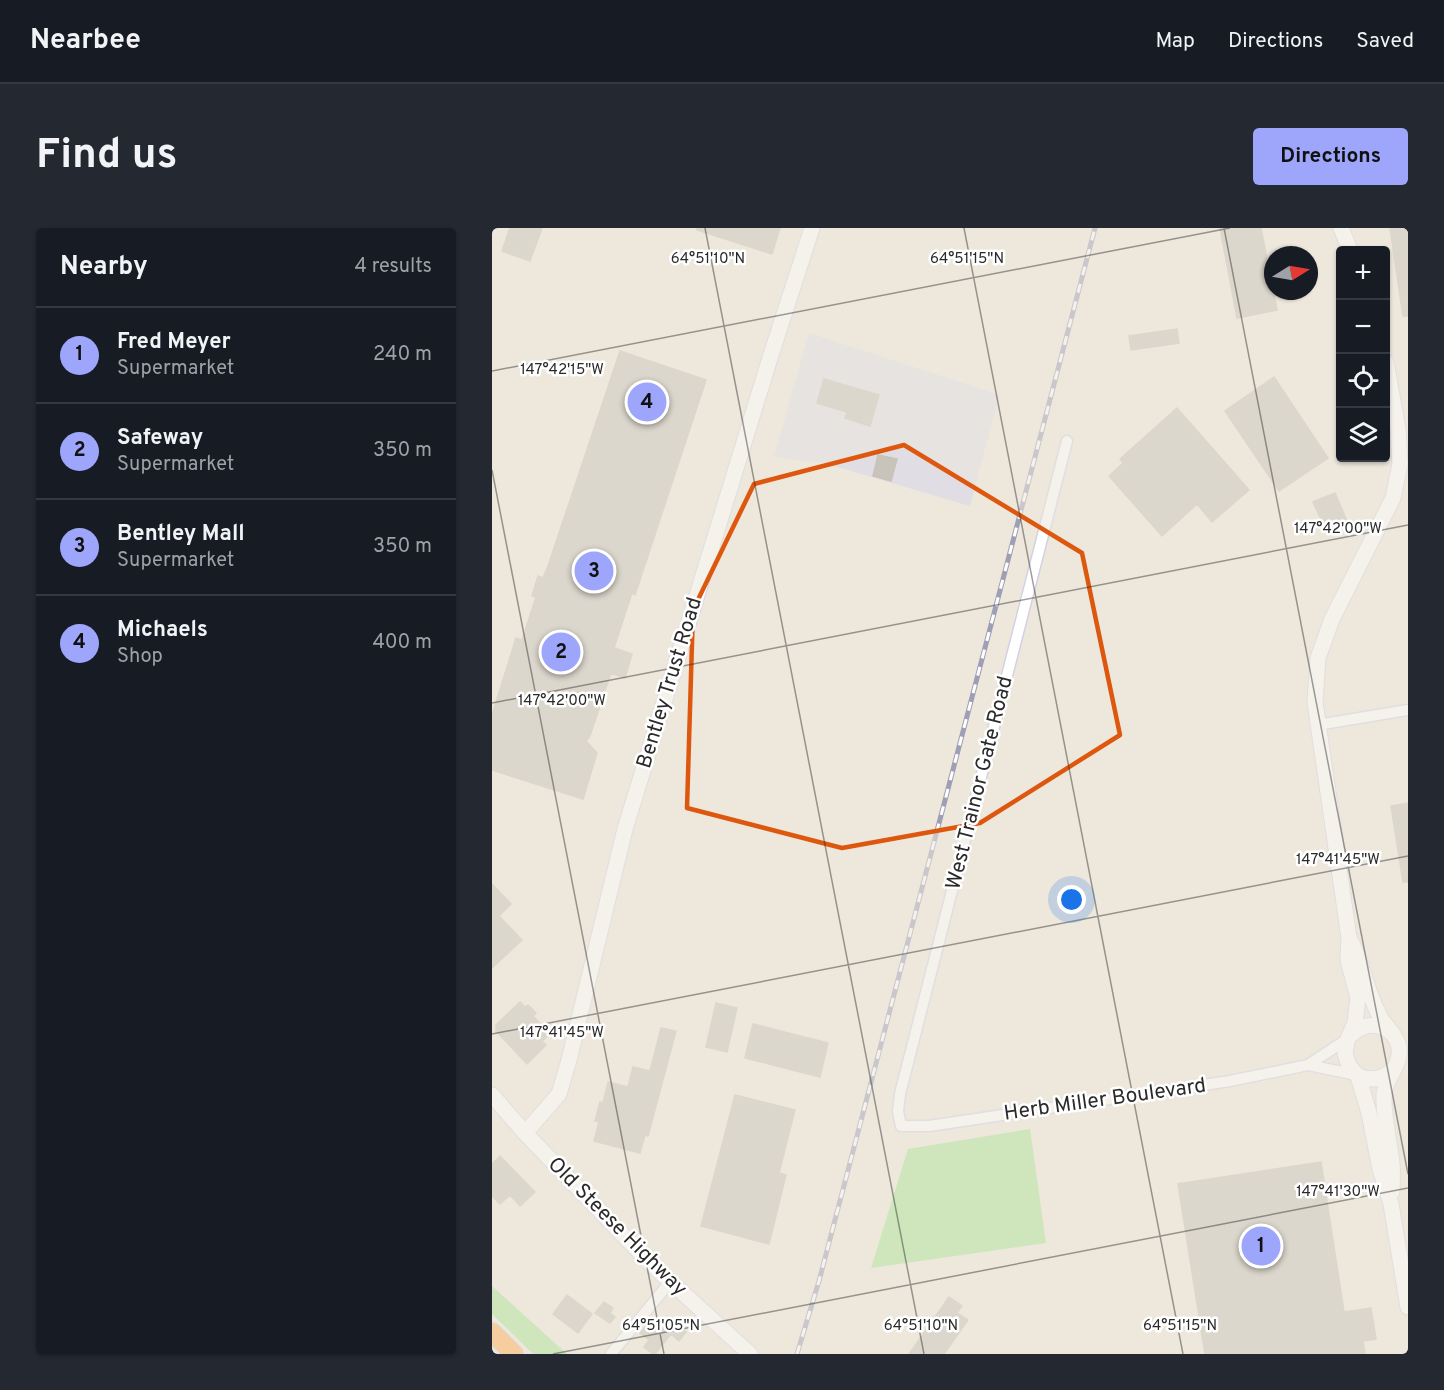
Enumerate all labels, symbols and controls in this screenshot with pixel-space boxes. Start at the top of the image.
text: Nearbee [30,23,141,59]
text: Map [1155,28,1195,55]
text: Directions [1228,28,1323,55]
text: Saved [1356,28,1414,55]
button: Directions [1253,128,1408,185]
text: Find us [36,130,177,183]
north arrow [1264,246,1318,300]
map controls [1336,246,1390,462]
button: + [1336,246,1390,300]
text: 64°51'10"N [671,250,745,269]
text: 64°51'15"N [930,250,1004,269]
text: Nearby [60,251,148,284]
text: 4 results [355,254,432,280]
button: − [1336,300,1390,354]
text: Fred Meyer [117,329,231,356]
text: 1 [76,342,84,368]
text: 240 m [373,342,432,368]
button: locate [1336,354,1390,408]
text: Supermarket [117,356,234,382]
text: 147°42'15"W [520,361,604,380]
pin: 4 [628,380,666,424]
button: layers [1336,408,1390,462]
text: Safeway [117,425,203,452]
text: 2 [73,438,86,464]
text: 350 m [373,438,432,464]
text: Supermarket [117,452,234,478]
text: 147°42'00"W [1294,520,1382,539]
text: Bentley Mall [117,521,245,548]
text: 3 [74,534,86,560]
text: 350 m [373,534,432,560]
text: Supermarket [117,548,234,574]
pin: 3 [574,548,614,594]
street label: Bentley Trust Road [631,594,709,772]
text: Michaels [117,617,208,644]
text: 4 [73,630,86,656]
text: 400 m [372,630,432,656]
pin: 2 [542,630,580,674]
text: Shop [117,644,163,670]
street label: West Trainor Gate Road [940,673,1020,893]
text: 147°42'00"W [518,692,606,711]
text: 147°41'45"W [1296,851,1380,870]
your location [1057,885,1086,914]
text: 147°41'45"W [520,1024,604,1043]
street label: Herb Miller Boulevard [1002,1072,1208,1128]
street label: Old Steese Highway [541,1151,693,1303]
text: 147°41'30"W [1296,1183,1380,1202]
pin: 1 [1242,1224,1280,1268]
text: 64°51'05"N [622,1317,700,1336]
text: 64°51'10"N [884,1317,958,1336]
text: 64°51'15"N [1143,1317,1217,1336]

